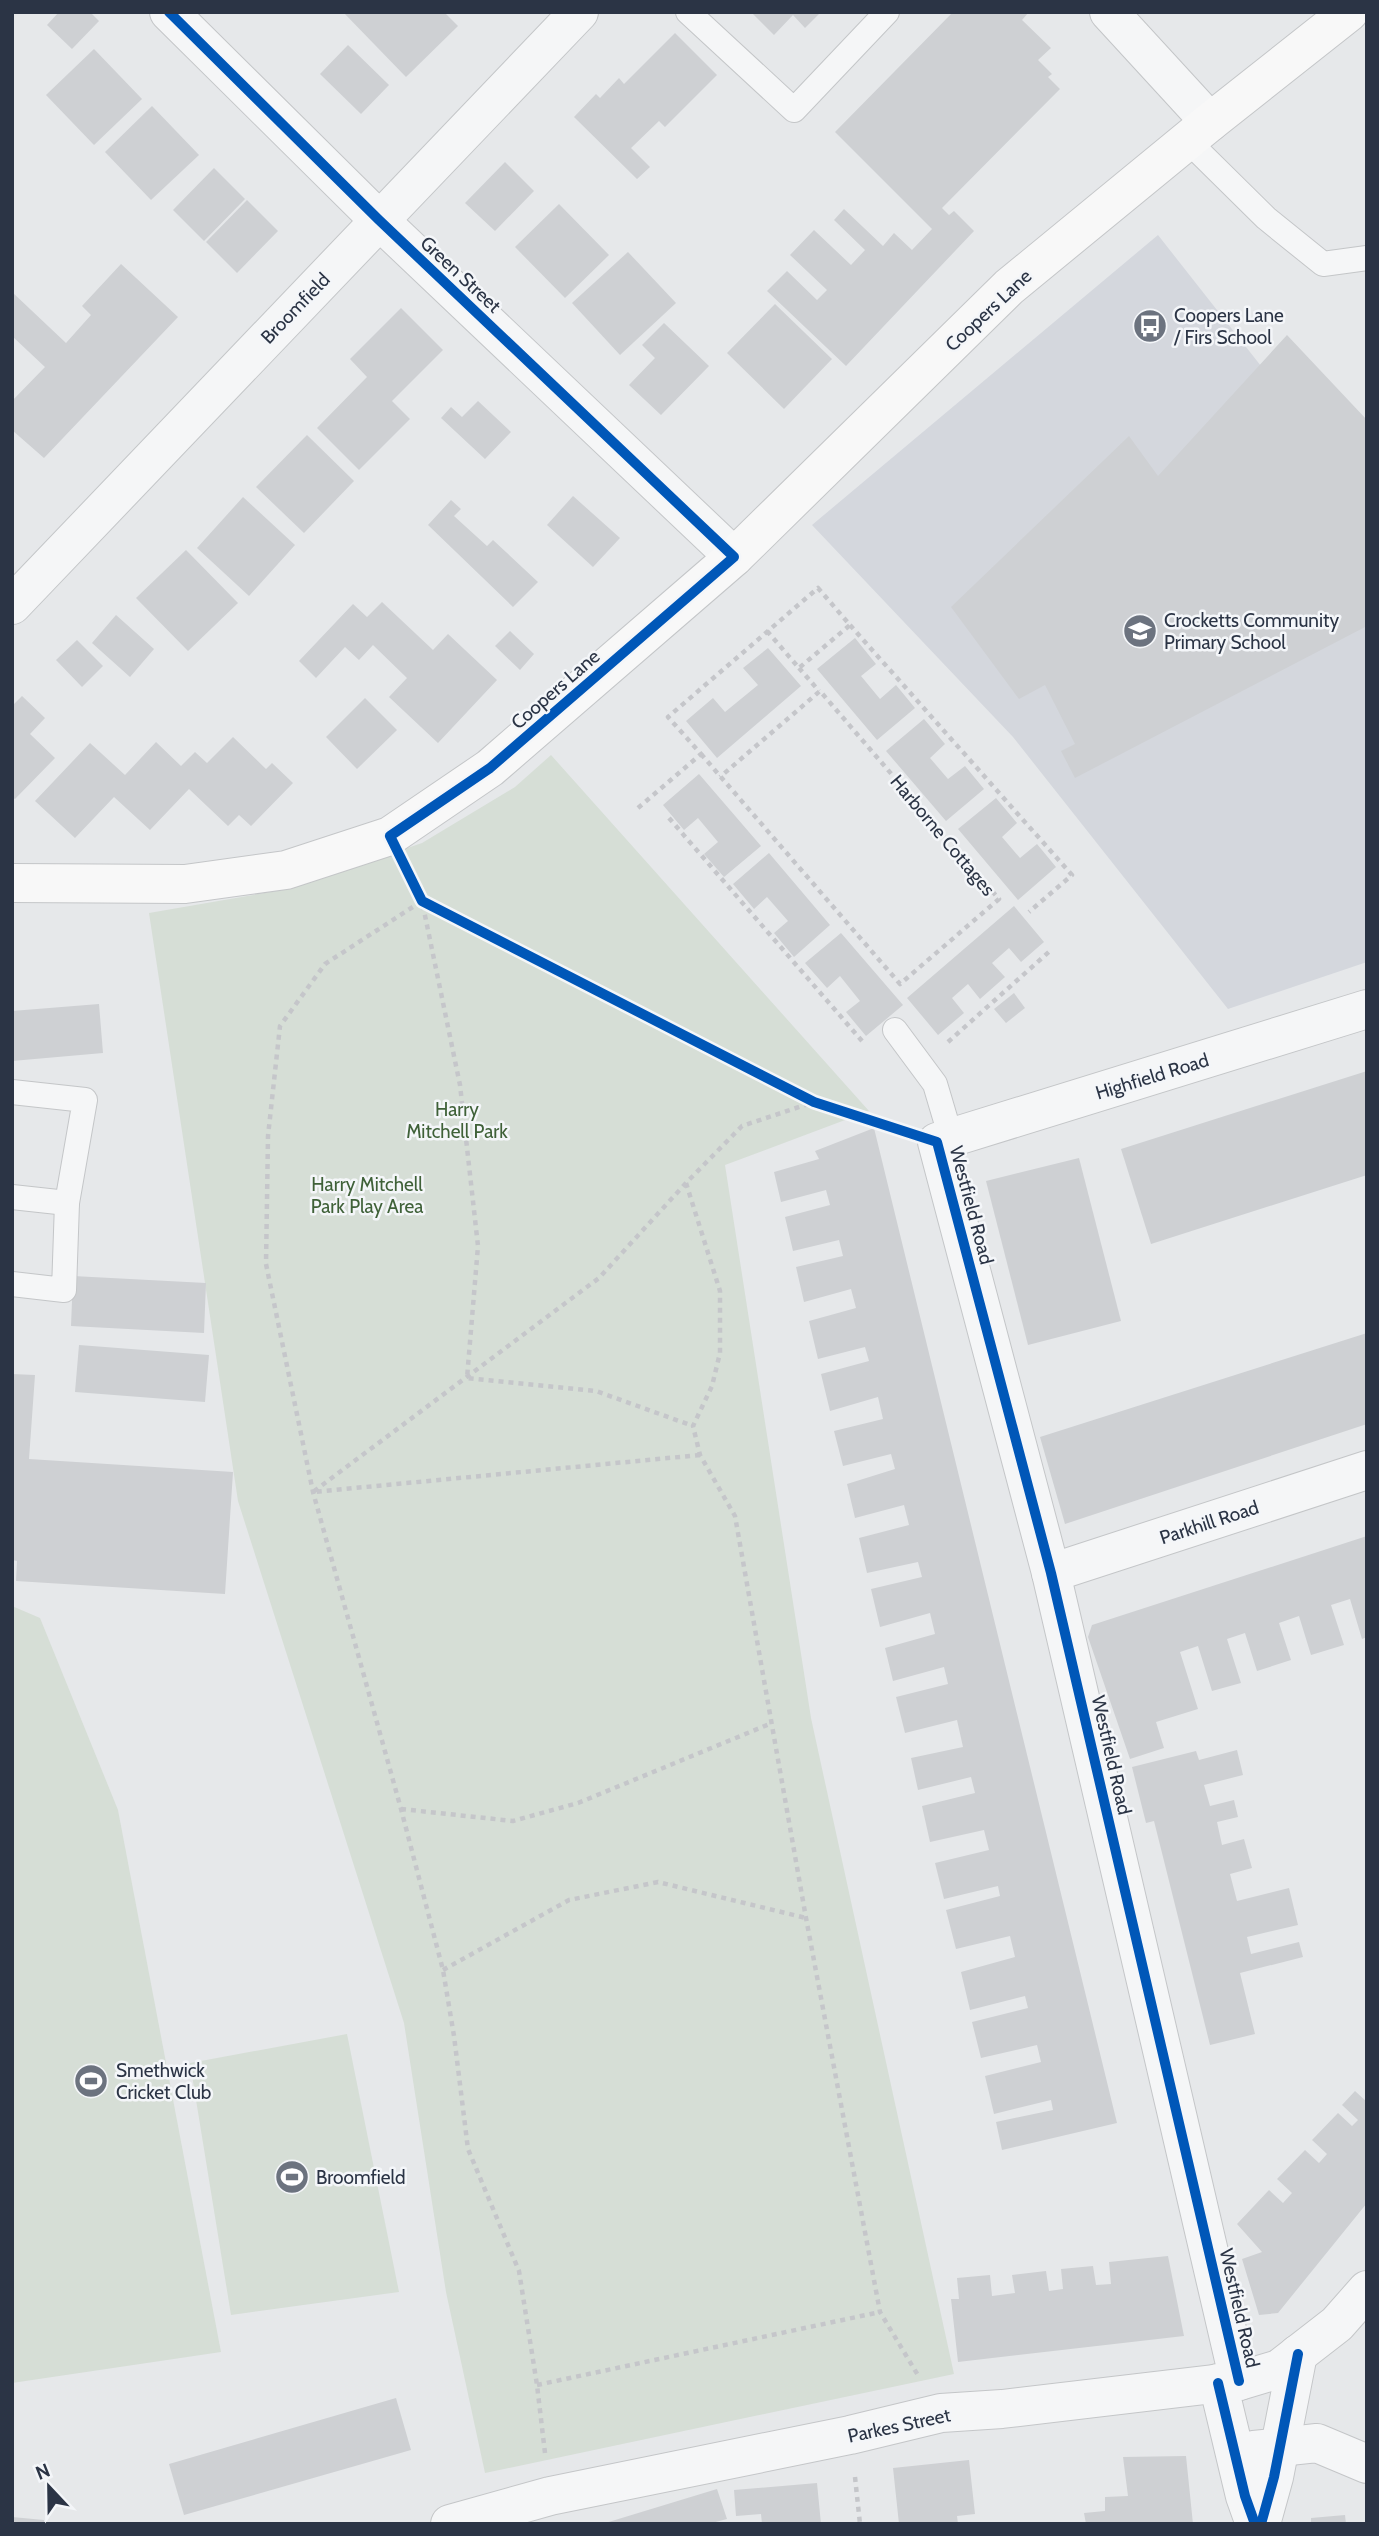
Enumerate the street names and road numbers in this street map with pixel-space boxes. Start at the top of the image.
street label: Green Street [416,231,506,318]
street label: Coopers Lane [940,264,1037,356]
street label: Broomfield [256,268,335,349]
street label: Coopers Lane [506,645,604,734]
street label: Harborne Cottages [885,770,1000,901]
street label: Highfield Road [1093,1048,1212,1105]
street label: Westfield Road [945,1143,998,1267]
street label: Parkhill Road [1157,1496,1262,1549]
street label: Westfield Road [1087,1693,1136,1817]
street label: Westfield Road [1215,2246,1264,2370]
street label: Parkes Street [846,2403,953,2448]

